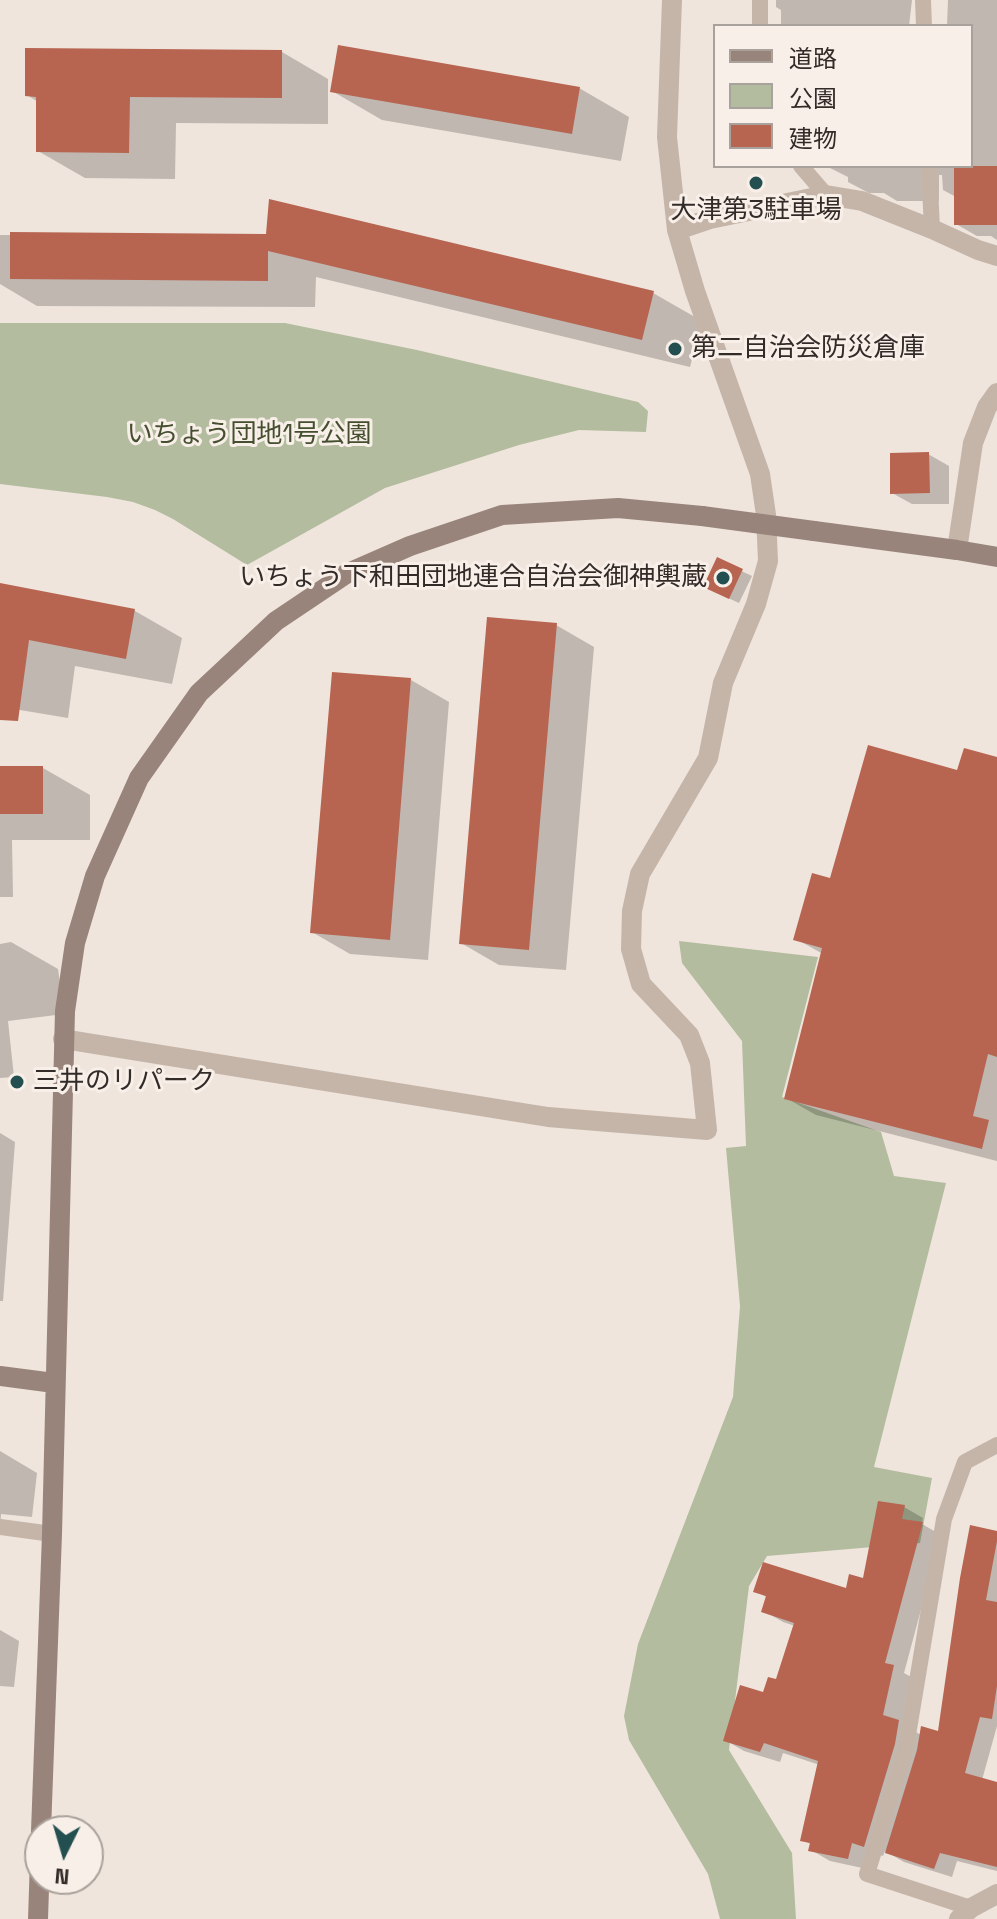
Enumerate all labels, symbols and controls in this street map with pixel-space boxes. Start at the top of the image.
legend [713,24,973,168]
text: 道路 [789,43,837,74]
text: 公園 [789,83,837,114]
text: 建物 [789,123,837,154]
marker: 大津第3駐車場 [747,174,765,192]
place label: 大津第3駐車場 [670,195,842,227]
place label: 第二自治会防災倉庫 [691,333,925,365]
marker: 第二自治会防災倉庫 [666,340,684,358]
park label: いちょう団地1号公園 [127,419,371,451]
place label: いちょう下和田団地連合自治会御神輿蔵 [239,562,707,594]
marker: いちょう下和田団地連合自治会御神輿蔵 [714,569,732,587]
place label: 三井のリパーク [33,1066,215,1098]
marker: 三井のリパーク [8,1073,26,1091]
north arrow [24,1815,104,1895]
text: N [54,1862,71,1892]

